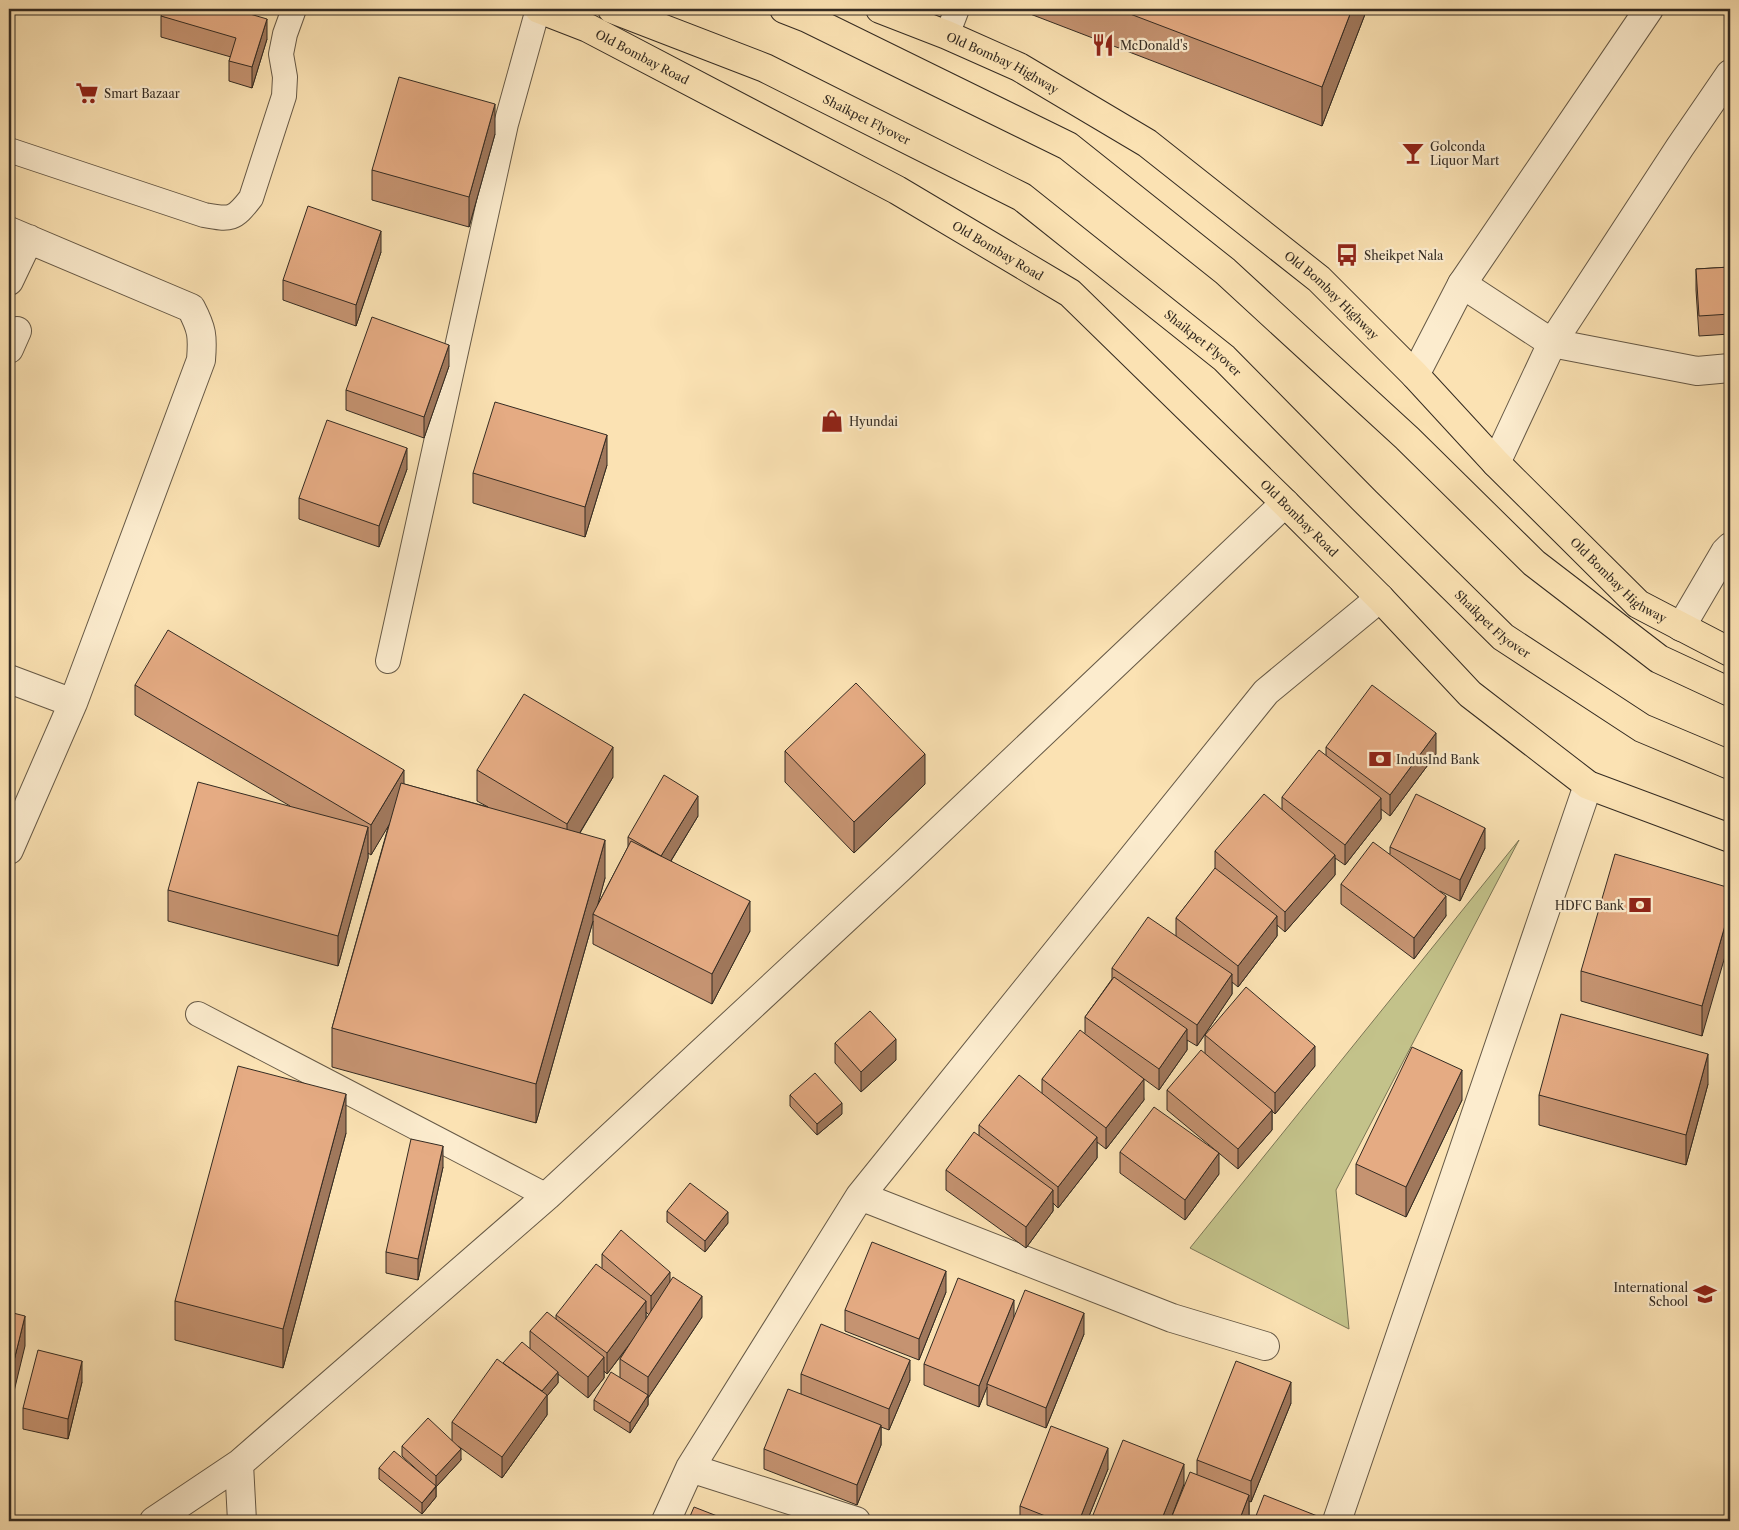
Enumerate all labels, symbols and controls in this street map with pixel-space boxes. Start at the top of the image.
street label: Old Bombay Road [593,26,692,88]
street label: Old Bombay Highway [944,28,1062,97]
restaurant icon: McDonald's [1090,32,1116,58]
place label: McDonald's [1120,38,1188,53]
supermarket icon: Smart Bazaar [74,80,100,106]
place label: Smart Bazaar [104,86,180,101]
street label: Shaikpet Flyover [821,91,913,147]
place label: Golconda Liquor Mart [1430,139,1500,168]
bar icon: Golconda Liquor Mart [1400,140,1426,166]
street label: Old Bombay Road [950,217,1047,283]
bus stop icon: Sheikpet Nala [1334,242,1360,268]
street label: Old Bombay Highway [1282,247,1382,342]
place label: Sheikpet Nala [1364,248,1444,263]
street label: Shaikpet Flyover [1162,306,1245,379]
shop icon: Hyundai [819,408,845,434]
place label: Hyundai [849,414,898,429]
street label: Old Bombay Road [1258,476,1342,560]
street label: Old Bombay Highway [1567,534,1670,625]
street label: Shaikpet Flyover [1452,586,1533,661]
bank icon: IndusInd Bank [1367,746,1393,772]
place label: IndusInd Bank [1396,752,1481,767]
bank icon: HDFC Bank [1627,892,1653,918]
place label: HDFC Bank [1555,898,1625,913]
place label: International School [1613,1280,1688,1309]
school or university icon: International School [1692,1281,1718,1307]

